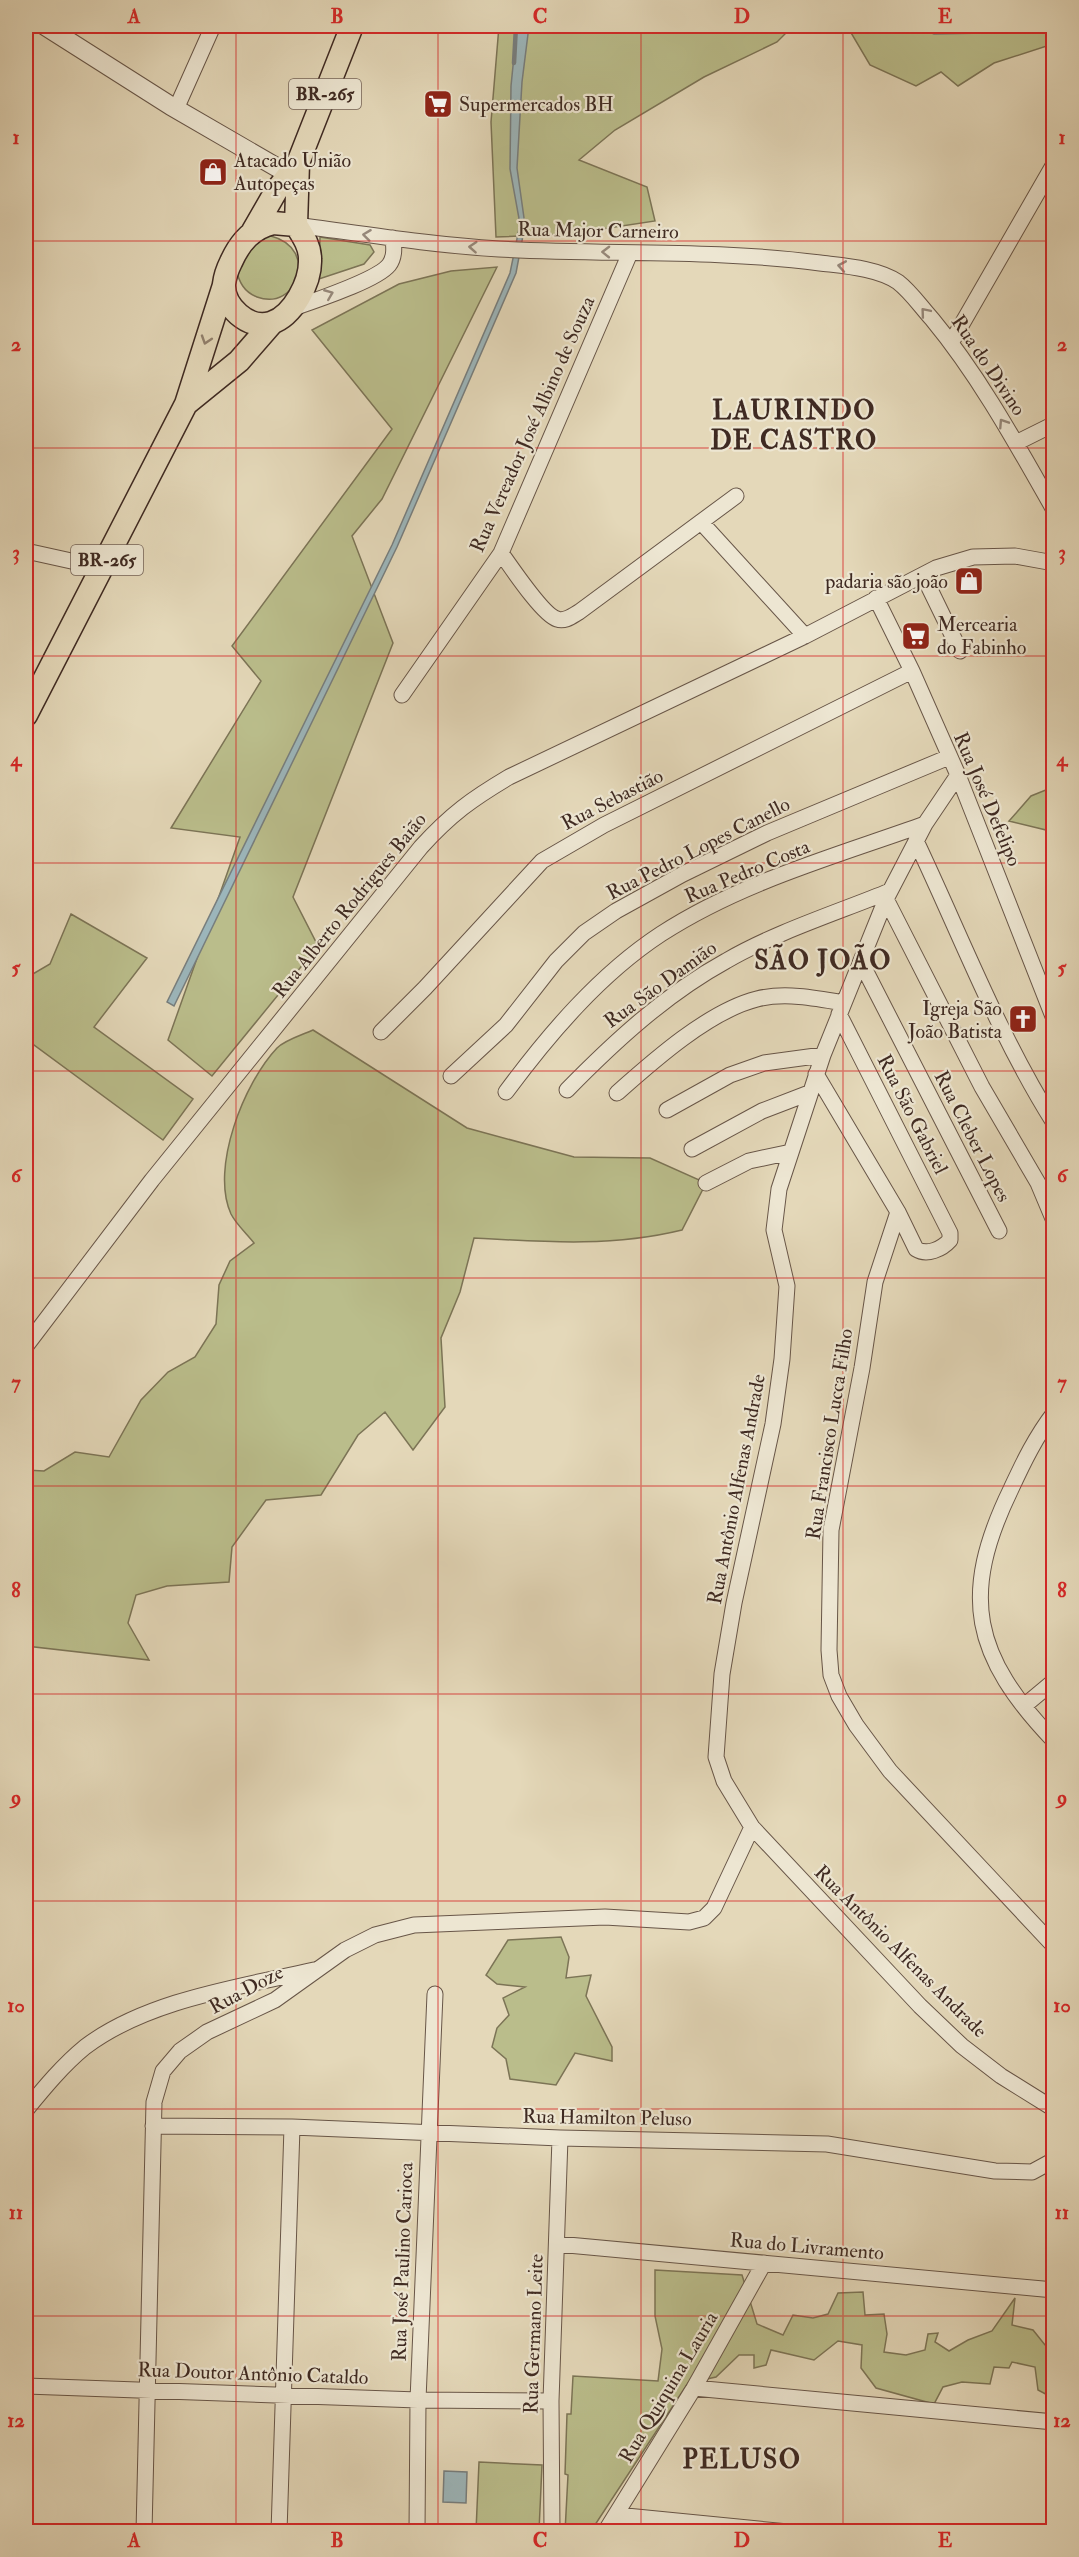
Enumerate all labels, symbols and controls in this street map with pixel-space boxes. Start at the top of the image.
text: A [127,4,141,29]
text: B [330,4,344,29]
text: C [533,4,547,29]
text: D [734,4,750,29]
text: E [938,4,953,29]
road number: BR-265 [289,79,361,109]
supermarket icon: Supermercados BH [422,88,454,120]
place label: Supermercados BH [459,92,614,118]
text: 1 [12,125,20,150]
text: 1 [1058,125,1066,150]
place label: Atacado União Autopeças [233,148,351,197]
shop icon: Atacado União Autopeças [197,156,229,188]
street label: Rua Major Carneiro [517,217,679,244]
one-way arrow [362,229,371,241]
one-way arrow [469,241,478,254]
one-way arrow [601,246,610,259]
one-way arrow [837,260,847,273]
one-way arrow [323,289,334,301]
street label: Rua Vereador José Albino de Souza [465,291,601,556]
one-way arrow [922,308,933,319]
street label: Rua do Divino [946,310,1031,420]
text: 2 [11,332,21,357]
text: 2 [1057,332,1067,357]
one-way arrow [200,334,213,345]
district label: LAURINDO DE CASTRO [710,395,878,457]
one-way arrow [999,419,1010,430]
text: 3 [12,540,20,565]
text: 3 [1058,540,1066,565]
road number: BR-265 [71,545,143,575]
shop icon: padaria são joão [953,565,985,597]
place label: padaria são joão [824,569,948,595]
place label: Mercearia do Fabinho [937,612,1026,660]
supermarket icon: Mercearia do Fabinho [900,620,932,652]
street label: Rua José Defelipo [947,728,1027,870]
text: 4 [10,747,23,772]
text: 4 [1056,747,1069,772]
street label: Rua Sebastião [557,763,667,836]
street label: Rua Pedro Lopes Canello [602,791,795,906]
street label: Rua Alberto Rodrigues Baião [267,808,432,1003]
street label: Rua Pedro Costa [681,834,814,909]
street label: Rua São Damião [599,935,722,1034]
district label: SÃO JOÃO [754,943,892,977]
text: 5 [12,955,22,980]
text: 5 [1058,955,1068,980]
place label: Igreja São João Batista [907,996,1003,1044]
church icon: Igreja São João Batista [1007,1003,1039,1035]
street label: Rua São Gabriel [872,1050,953,1178]
street label: Rua Cleber Lopes [928,1066,1017,1207]
text: 6 [11,1163,23,1188]
text: 6 [1057,1163,1069,1188]
street label: Rua Francisco Lucca Filho [800,1327,859,1541]
text: 7 [11,1370,21,1395]
text: 7 [1057,1370,1067,1395]
street label: Rua Antônio Alfenas Andrade [702,1372,771,1606]
text: 8 [11,1578,21,1603]
text: 8 [1057,1578,1067,1603]
text: 9 [9,1785,21,1810]
text: 9 [1055,1785,1067,1810]
street label: Rua Antônio Alfenas Andrade [809,1860,992,2043]
street label: Rua Doze [205,1959,288,2019]
text: 10 [7,1993,25,2018]
text: 10 [1053,1993,1071,2018]
street label: Rua Hamilton Peluso [522,2104,692,2131]
street label: Rua José Paulino Carioca [387,2161,418,2362]
text: 11 [9,2200,23,2225]
text: 11 [1055,2200,1069,2225]
street label: Rua do Livramento [729,2227,885,2266]
street label: Rua Germano Leite [518,2254,549,2415]
street label: Rua Quiquina Lauria [613,2306,724,2468]
street label: Rua Doutor Antônio Cataldo [137,2357,369,2390]
text: 12 [7,2408,25,2433]
text: 12 [1053,2408,1071,2433]
district label: PELUSO [683,2444,801,2476]
text: A [127,2528,141,2553]
text: B [330,2528,344,2553]
text: C [533,2528,547,2553]
text: D [734,2528,750,2553]
text: E [938,2528,953,2553]

